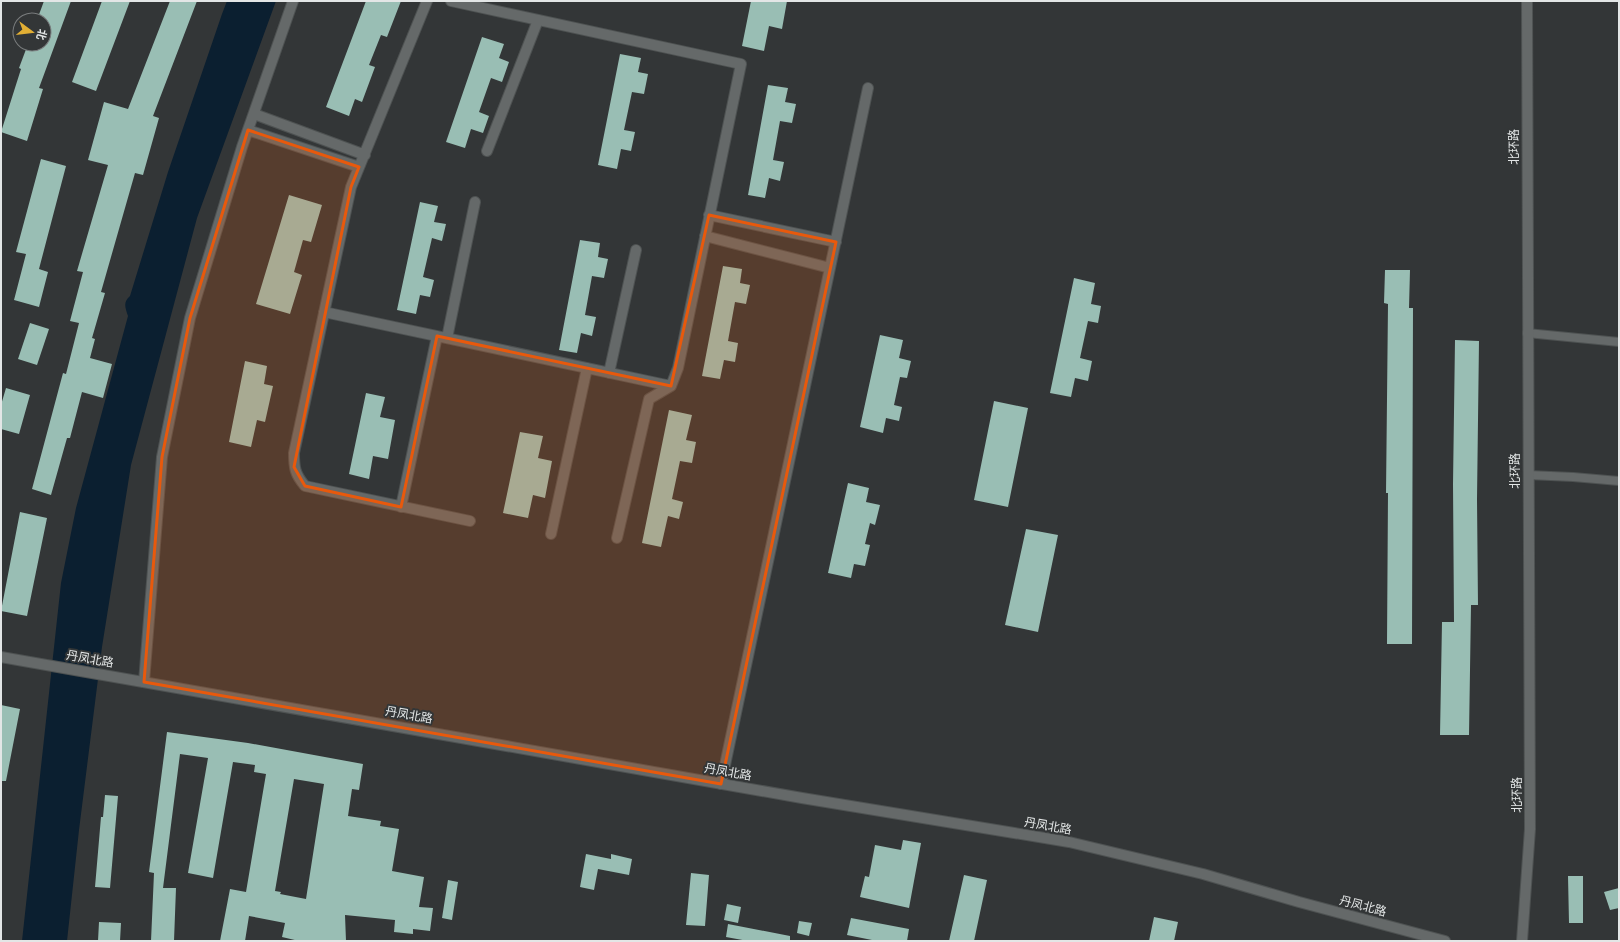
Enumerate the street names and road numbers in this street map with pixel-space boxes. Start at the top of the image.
street label: 北环路 [1506,129,1523,165]
street label: 北环路 [1507,453,1524,489]
street label: 丹凤北路 [65,647,115,672]
street label: 丹凤北路 [384,703,434,728]
street label: 丹凤北路 [703,760,753,785]
street label: 北环路 [1509,777,1526,813]
street label: 丹凤北路 [1023,814,1073,839]
street label: 丹凤北路 [1337,892,1388,921]

